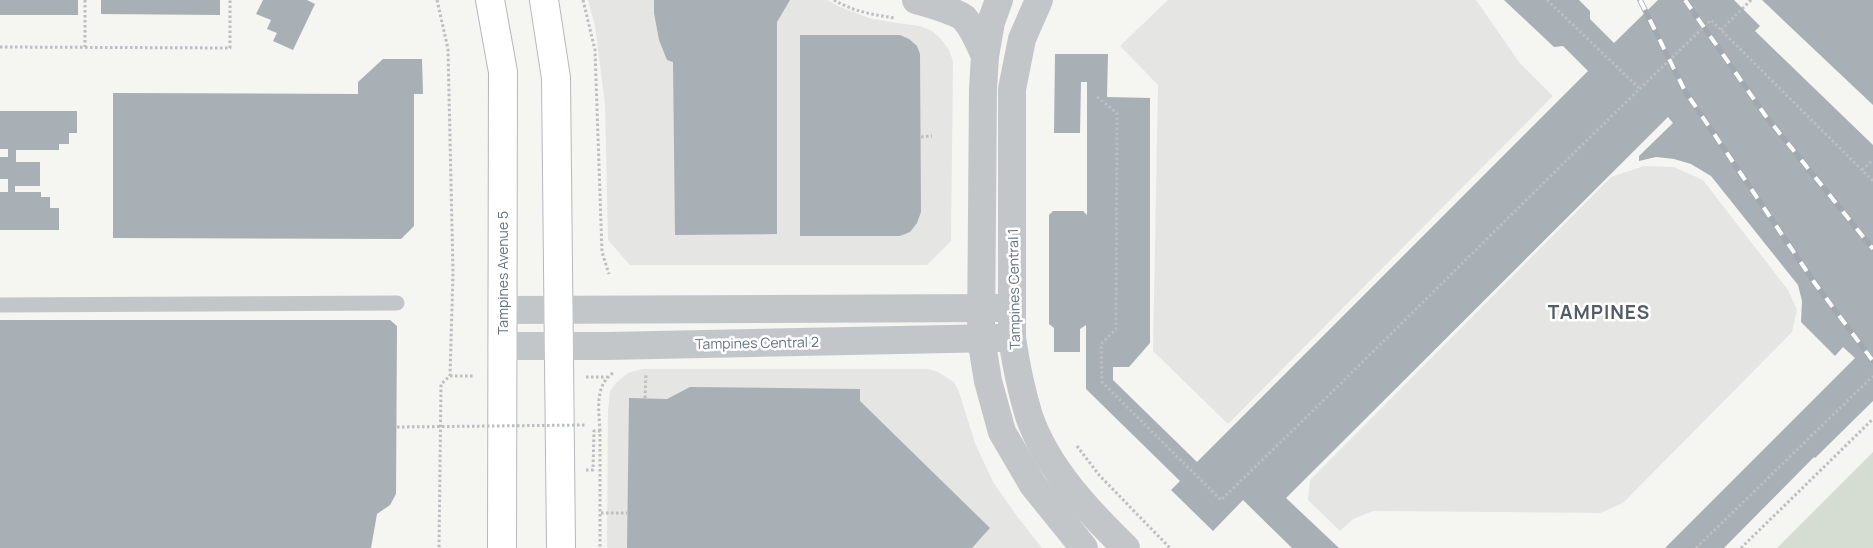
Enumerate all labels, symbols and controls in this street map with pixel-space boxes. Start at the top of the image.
street label: Tampines Avenue 5 [493,211,512,335]
street label: Tampines Central 1 [1003,228,1024,350]
district label: TAMPINES [1548,299,1650,325]
street label: Tampines Central 2 [695,332,819,353]

